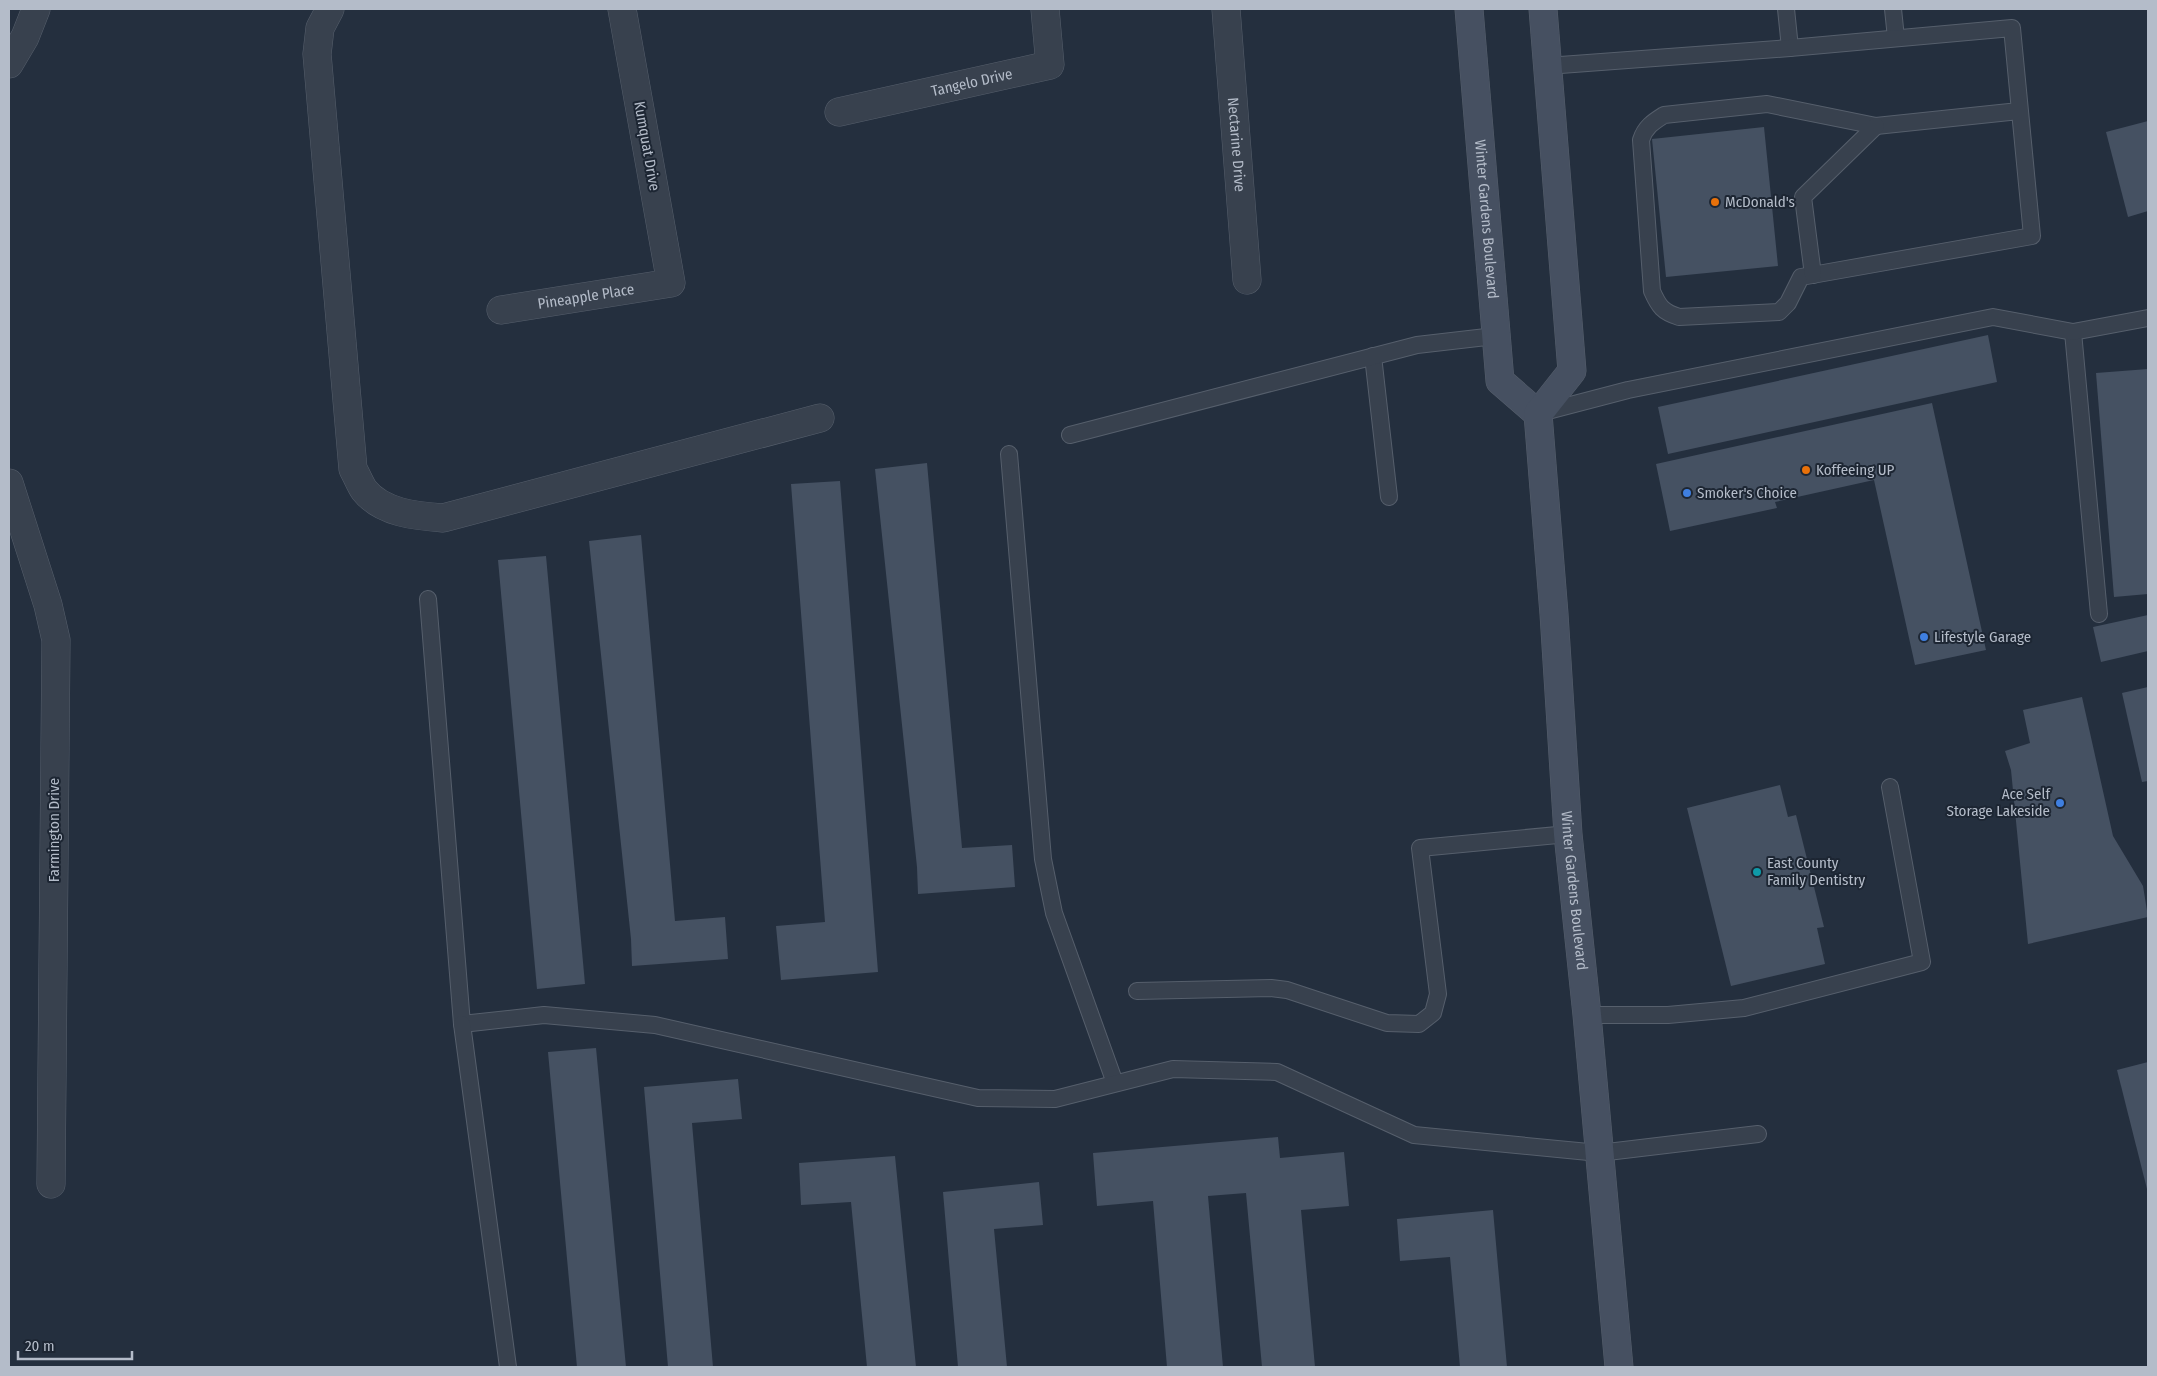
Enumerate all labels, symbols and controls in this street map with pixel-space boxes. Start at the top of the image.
street label: Tangelo Drive [929,65,1014,100]
street label: Nectarine Drive [1224,97,1249,193]
street label: Kumquat Drive [630,100,664,192]
street label: Winter Gardens Boulevard [1471,139,1502,300]
place label: McDonald's [1725,193,1795,211]
marker: McDonald's [1709,196,1721,208]
street label: Pineapple Place [536,280,636,313]
place label: Koffeeing UP [1816,461,1895,479]
marker: Koffeeing UP [1800,464,1812,476]
place label: Smoker's Choice [1697,484,1797,502]
marker: Smoker's Choice [1681,487,1693,499]
place label: Lifestyle Garage [1934,628,2031,646]
marker: Lifestyle Garage [1918,631,1930,643]
street label: Farmington Drive [45,778,63,882]
place label: Ace Self Storage Lakeside [1946,785,2051,820]
marker: Ace Self Storage Lakeside [2054,797,2066,809]
street label: Winter Gardens Boulevard [1558,810,1591,971]
place label: East County Family Dentistry [1767,854,1866,889]
marker: East County Family Dentistry [1751,866,1763,878]
scale bar [18,1328,131,1360]
text: 20 m [25,1337,55,1355]

